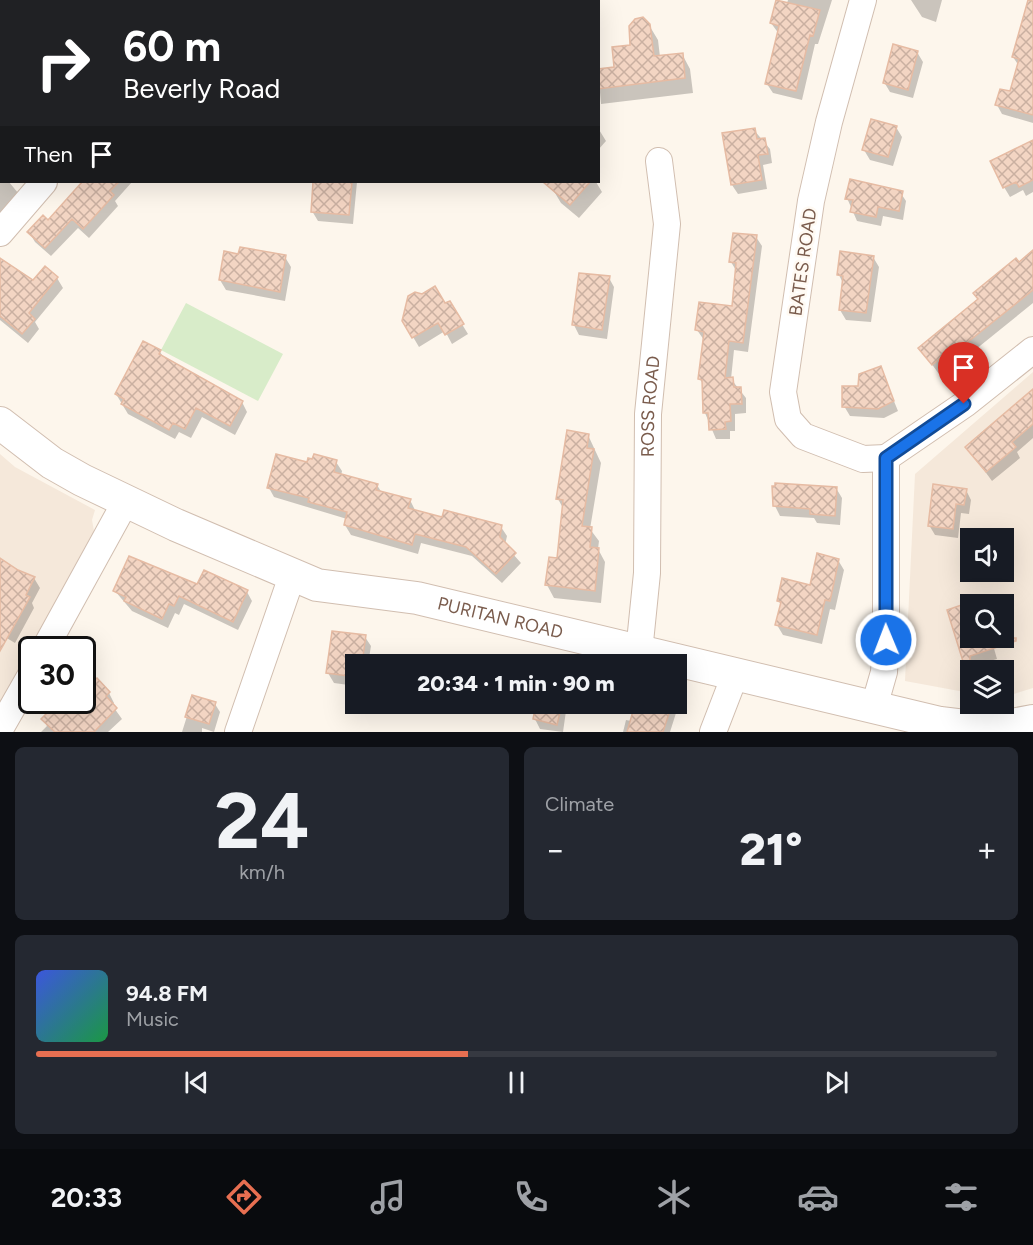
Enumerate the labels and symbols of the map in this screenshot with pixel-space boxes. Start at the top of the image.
street label: BATES ROAD [785,207,821,317]
pin [938,342,989,404]
street label: ROSS ROAD [637,355,665,457]
street label: PURITAN ROAD [435,592,565,644]
position arrow [854,608,918,672]
speed limit sign: 30 [18,636,96,714]

